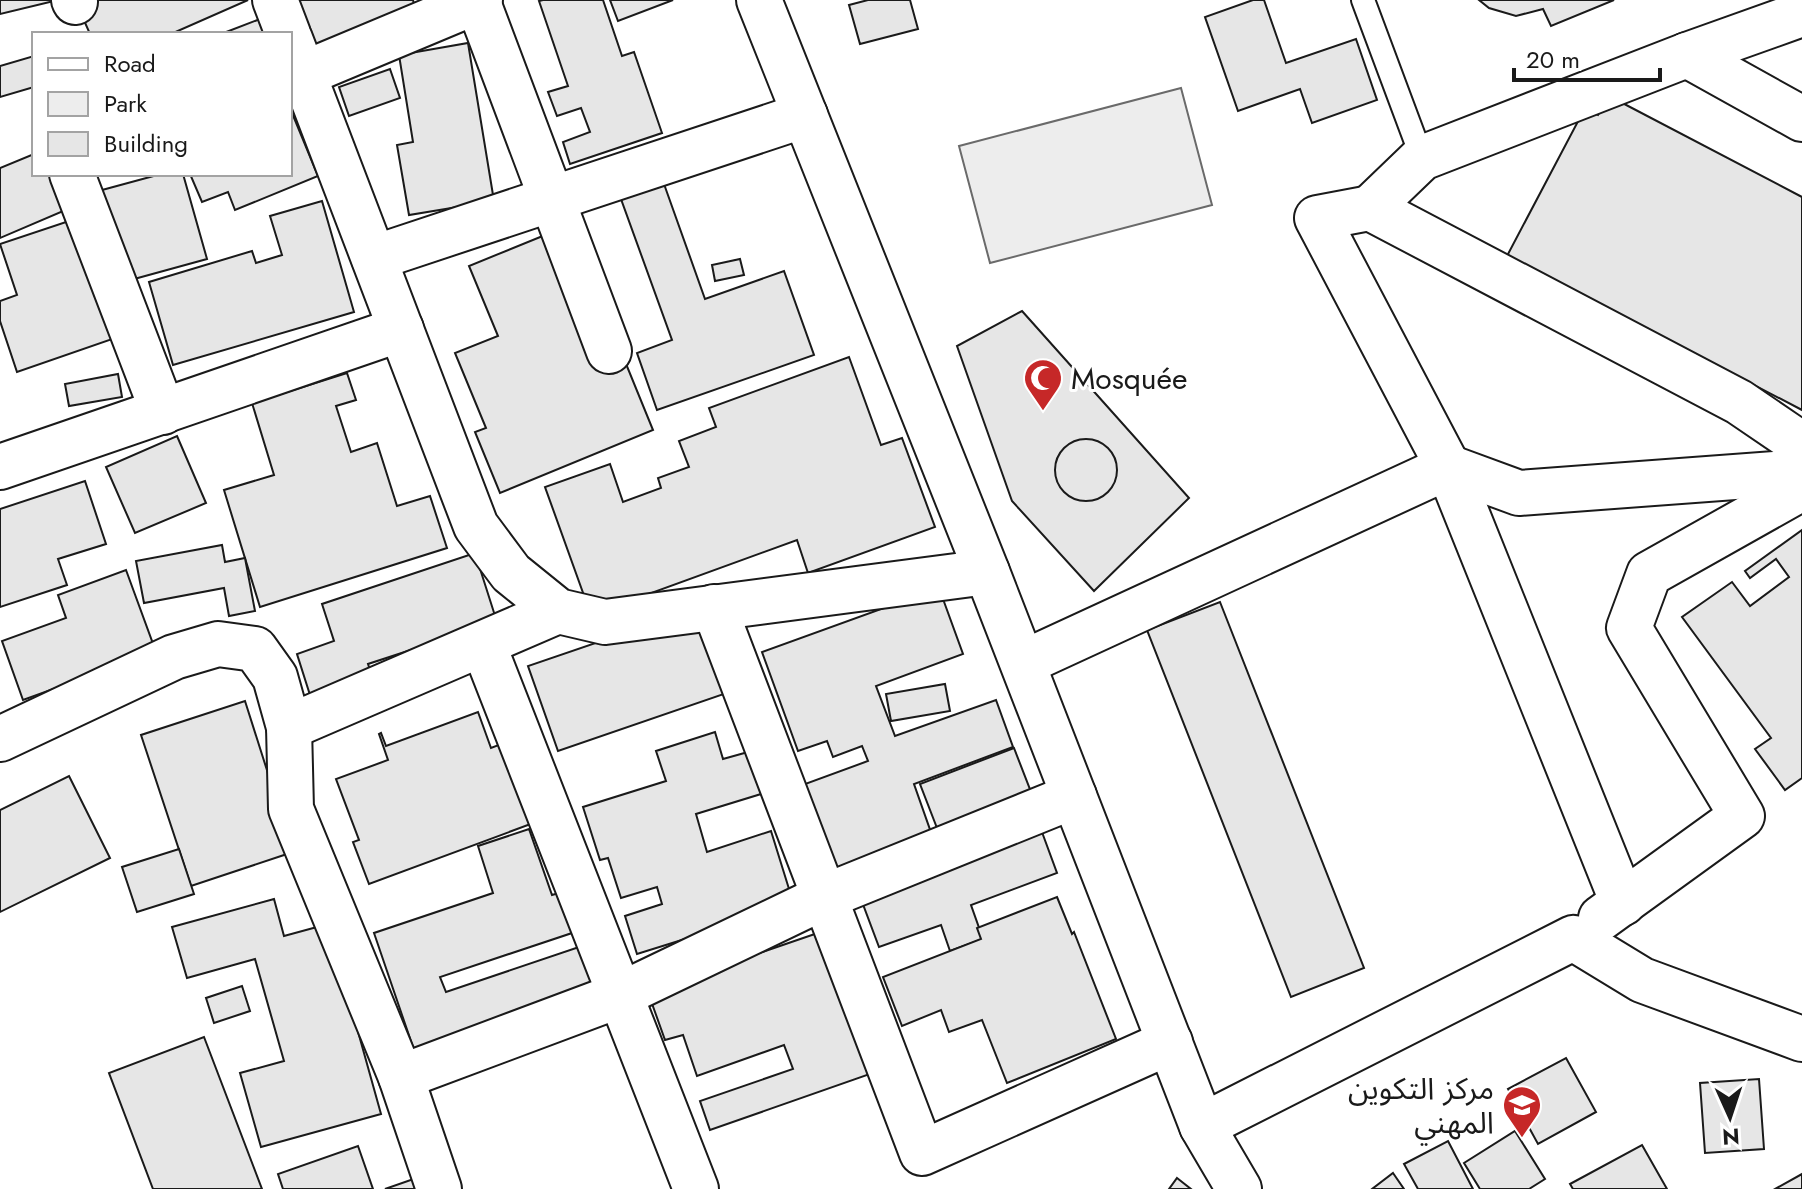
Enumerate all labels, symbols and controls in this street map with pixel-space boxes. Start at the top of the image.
legend [32,32,292,176]
scale bar [1514,32,1660,82]
text: 20 m [1526,42,1580,77]
text: Road [104,46,156,81]
text: Park [104,86,147,121]
text: Building [104,126,188,161]
mosque icon: Mosquée [1022,357,1064,412]
place label: Mosquée [1071,357,1188,400]
place label: مركز التكوين المهني [1348,1067,1494,1145]
north arrow [1690,1077,1770,1157]
school or university icon: مركز التكوين المهني [1501,1084,1543,1139]
text: N [1721,1121,1741,1153]

